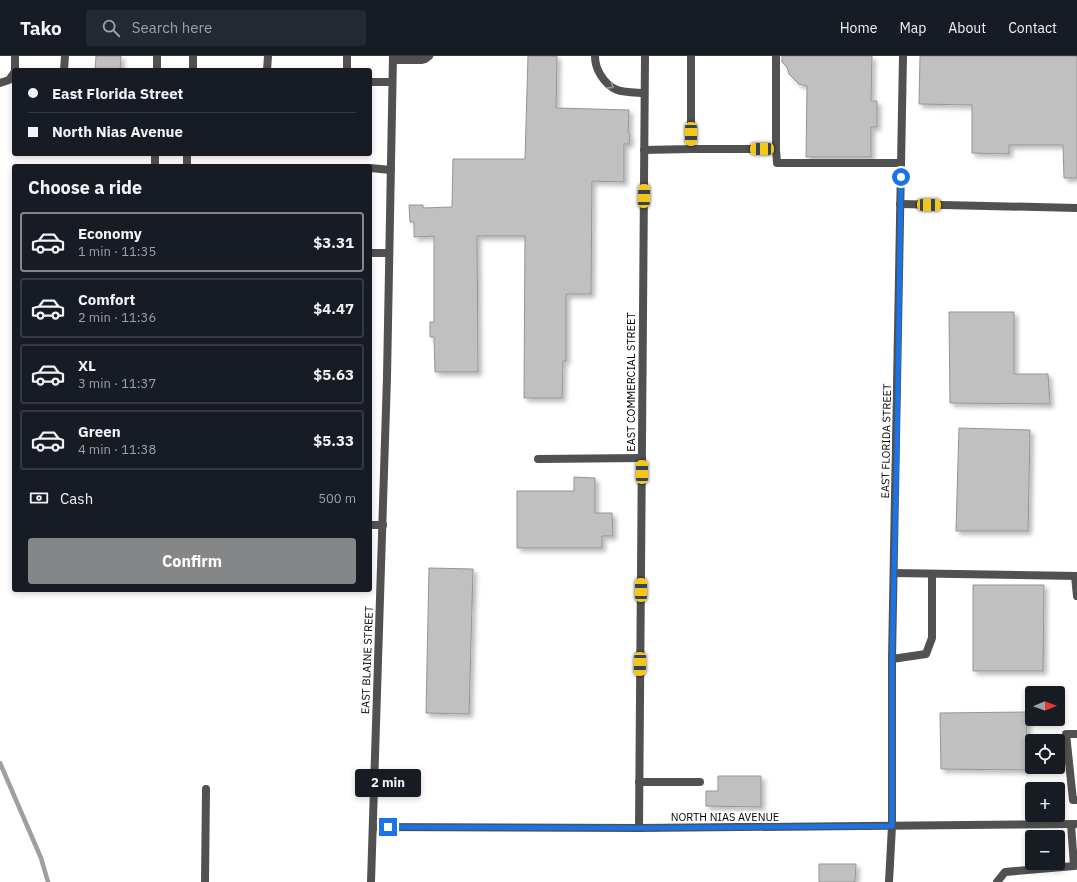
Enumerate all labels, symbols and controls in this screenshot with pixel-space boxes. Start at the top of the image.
search box [86,10,366,46]
text: Tako [20,16,62,40]
icon: search [100,17,122,39]
text: Search here [132,18,212,37]
text: Home [840,19,877,37]
text: Map [899,19,926,37]
text: About [948,19,986,37]
text: Contact [1008,19,1057,37]
one-way arrow [606,81,613,88]
text: East Florida Street [52,84,183,103]
text: North Nias Avenue [52,122,183,141]
car [685,122,697,146]
car [750,143,774,155]
route start [892,168,910,186]
text: Choose a ride [28,176,142,199]
car [638,184,650,208]
car [917,199,941,211]
icon: car [30,224,66,260]
text: Economy [78,224,142,243]
text: $3.31 [313,233,354,252]
text: 1 min · 11:35 [78,243,156,260]
icon: car [30,290,66,326]
text: Comfort [78,290,135,309]
text: $4.47 [313,299,354,318]
text: 2 min · 11:36 [78,309,156,326]
street label: EAST COMMERCIAL STREET [624,312,638,452]
icon: car [30,356,66,392]
text: XL [78,356,96,375]
text: $5.63 [313,365,354,384]
text: 3 min · 11:37 [78,375,156,392]
street label: EAST FLORIDA STREET [878,383,894,498]
icon: car [30,422,66,458]
text: Green [78,422,121,441]
text: $5.33 [313,431,354,450]
text: 4 min · 11:38 [78,441,156,458]
car [636,460,648,484]
icon: cash [28,487,50,509]
text: Cash [60,489,93,508]
text: 500 m [318,490,356,507]
button: Confirm [28,538,356,584]
car [635,578,647,602]
street label: EAST BLAINE STREET [358,605,376,714]
car [634,652,646,676]
north arrow [1025,686,1065,726]
map controls [1025,686,1065,870]
button: locate [1025,734,1065,774]
callout: 2 min [355,769,421,797]
text: 2 min [371,774,405,791]
button: + [1025,782,1065,822]
street label: NORTH NIAS AVENUE [671,810,779,824]
route end [379,818,397,836]
button: − [1025,830,1065,870]

